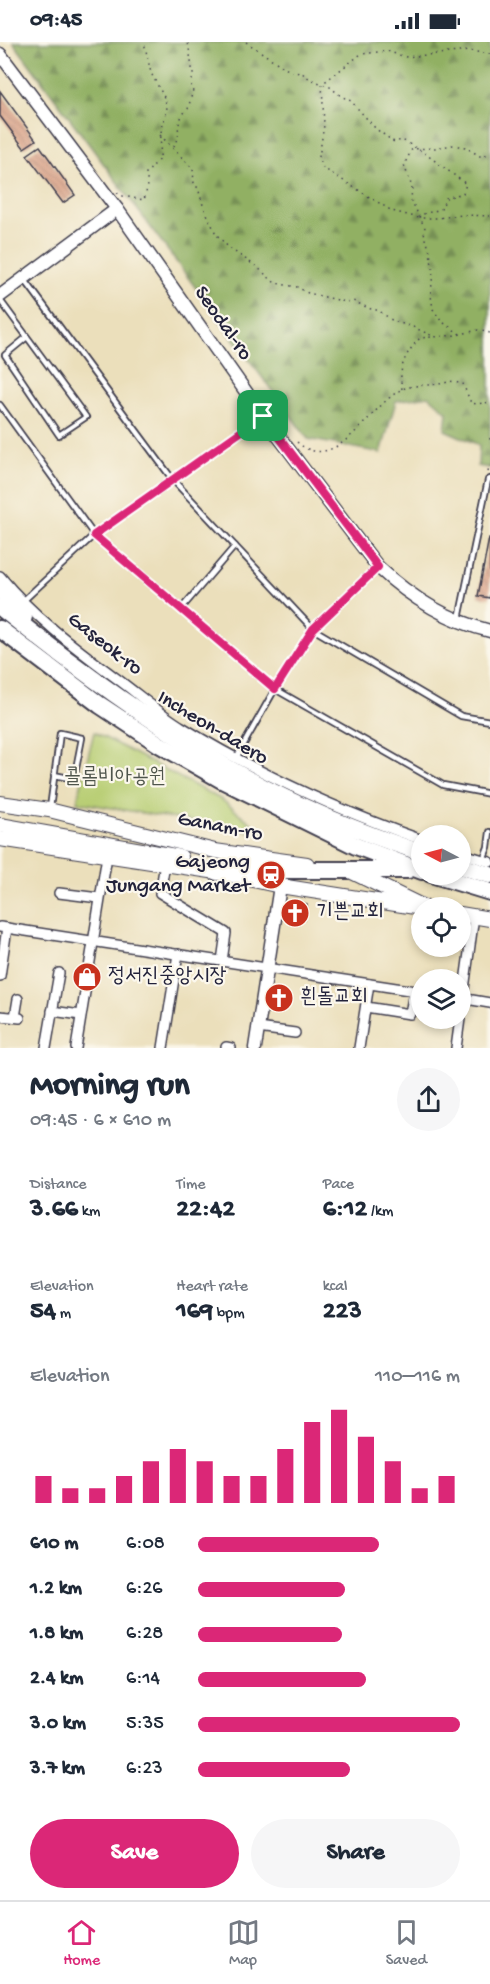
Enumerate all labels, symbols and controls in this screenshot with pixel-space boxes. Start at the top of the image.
text: 09:45 [30,8,82,34]
street label: Seodal-ro [187,282,257,366]
pin [237,390,288,441]
icon: arrive [246,399,279,432]
street label: Gaseok-ro [61,608,147,682]
street label: Incheon-daero [152,686,272,772]
park label: 콜롬비아공원 [64,766,166,791]
street label: Ganam-ro [175,807,265,849]
north arrow [411,825,471,885]
map controls [411,825,471,1029]
place label: Gajeong Jungang Market [106,851,252,900]
station icon: Gajeong Jungang Market [255,859,287,891]
church icon: 기쁜교회 [279,897,311,929]
button: locate [411,897,471,957]
place label: 기쁜교회 [316,901,384,926]
shop icon: 정서진중앙시장 [71,961,103,993]
place label: 정서진중앙시장 [108,965,226,990]
button: layers [411,969,471,1029]
church icon: 흰돌교회 [263,982,295,1014]
place label: 흰돌교회 [300,986,368,1011]
text: Morning run [30,1068,190,1106]
button: share [397,1068,460,1131]
text: 09:45 · 6 × 610 m [30,1110,171,1133]
text: Distance [30,1176,87,1195]
text: Time [176,1176,206,1195]
text: Pace [323,1176,354,1195]
text: 3.66 [30,1195,78,1226]
text: 22:42 [176,1195,235,1226]
text: 6:12 [323,1195,367,1226]
text: km [78,1203,100,1222]
text: /km [367,1203,393,1222]
text: Elevation [30,1278,94,1297]
text: Heart rate [176,1278,248,1297]
text: kcal [323,1278,348,1297]
text: 54 [30,1297,56,1328]
text: 169 [176,1297,213,1328]
text: 223 [323,1297,362,1328]
text: m [56,1305,71,1324]
text: bpm [213,1305,245,1324]
text: Elevation [30,1366,110,1389]
text: 110–116 m [375,1366,460,1389]
text: 610 m [30,1533,79,1556]
text: 6:08 [126,1533,165,1556]
text: 1.2 km [30,1578,82,1601]
text: 6:26 [126,1578,162,1601]
text: 1.8 km [30,1623,83,1646]
text: 6:28 [126,1623,163,1646]
text: 2.4 km [30,1668,83,1691]
text: 6:14 [126,1668,160,1691]
text: 3.0 km [30,1713,86,1736]
text: 5:35 [126,1713,164,1736]
text: 3.7 km [30,1758,85,1781]
text: 6:23 [126,1758,163,1781]
button: Save [30,1819,239,1888]
button: Share [251,1819,460,1888]
tab: Home [63,1916,100,1971]
tab: Map [227,1916,260,1971]
tab: Saved [386,1916,427,1971]

